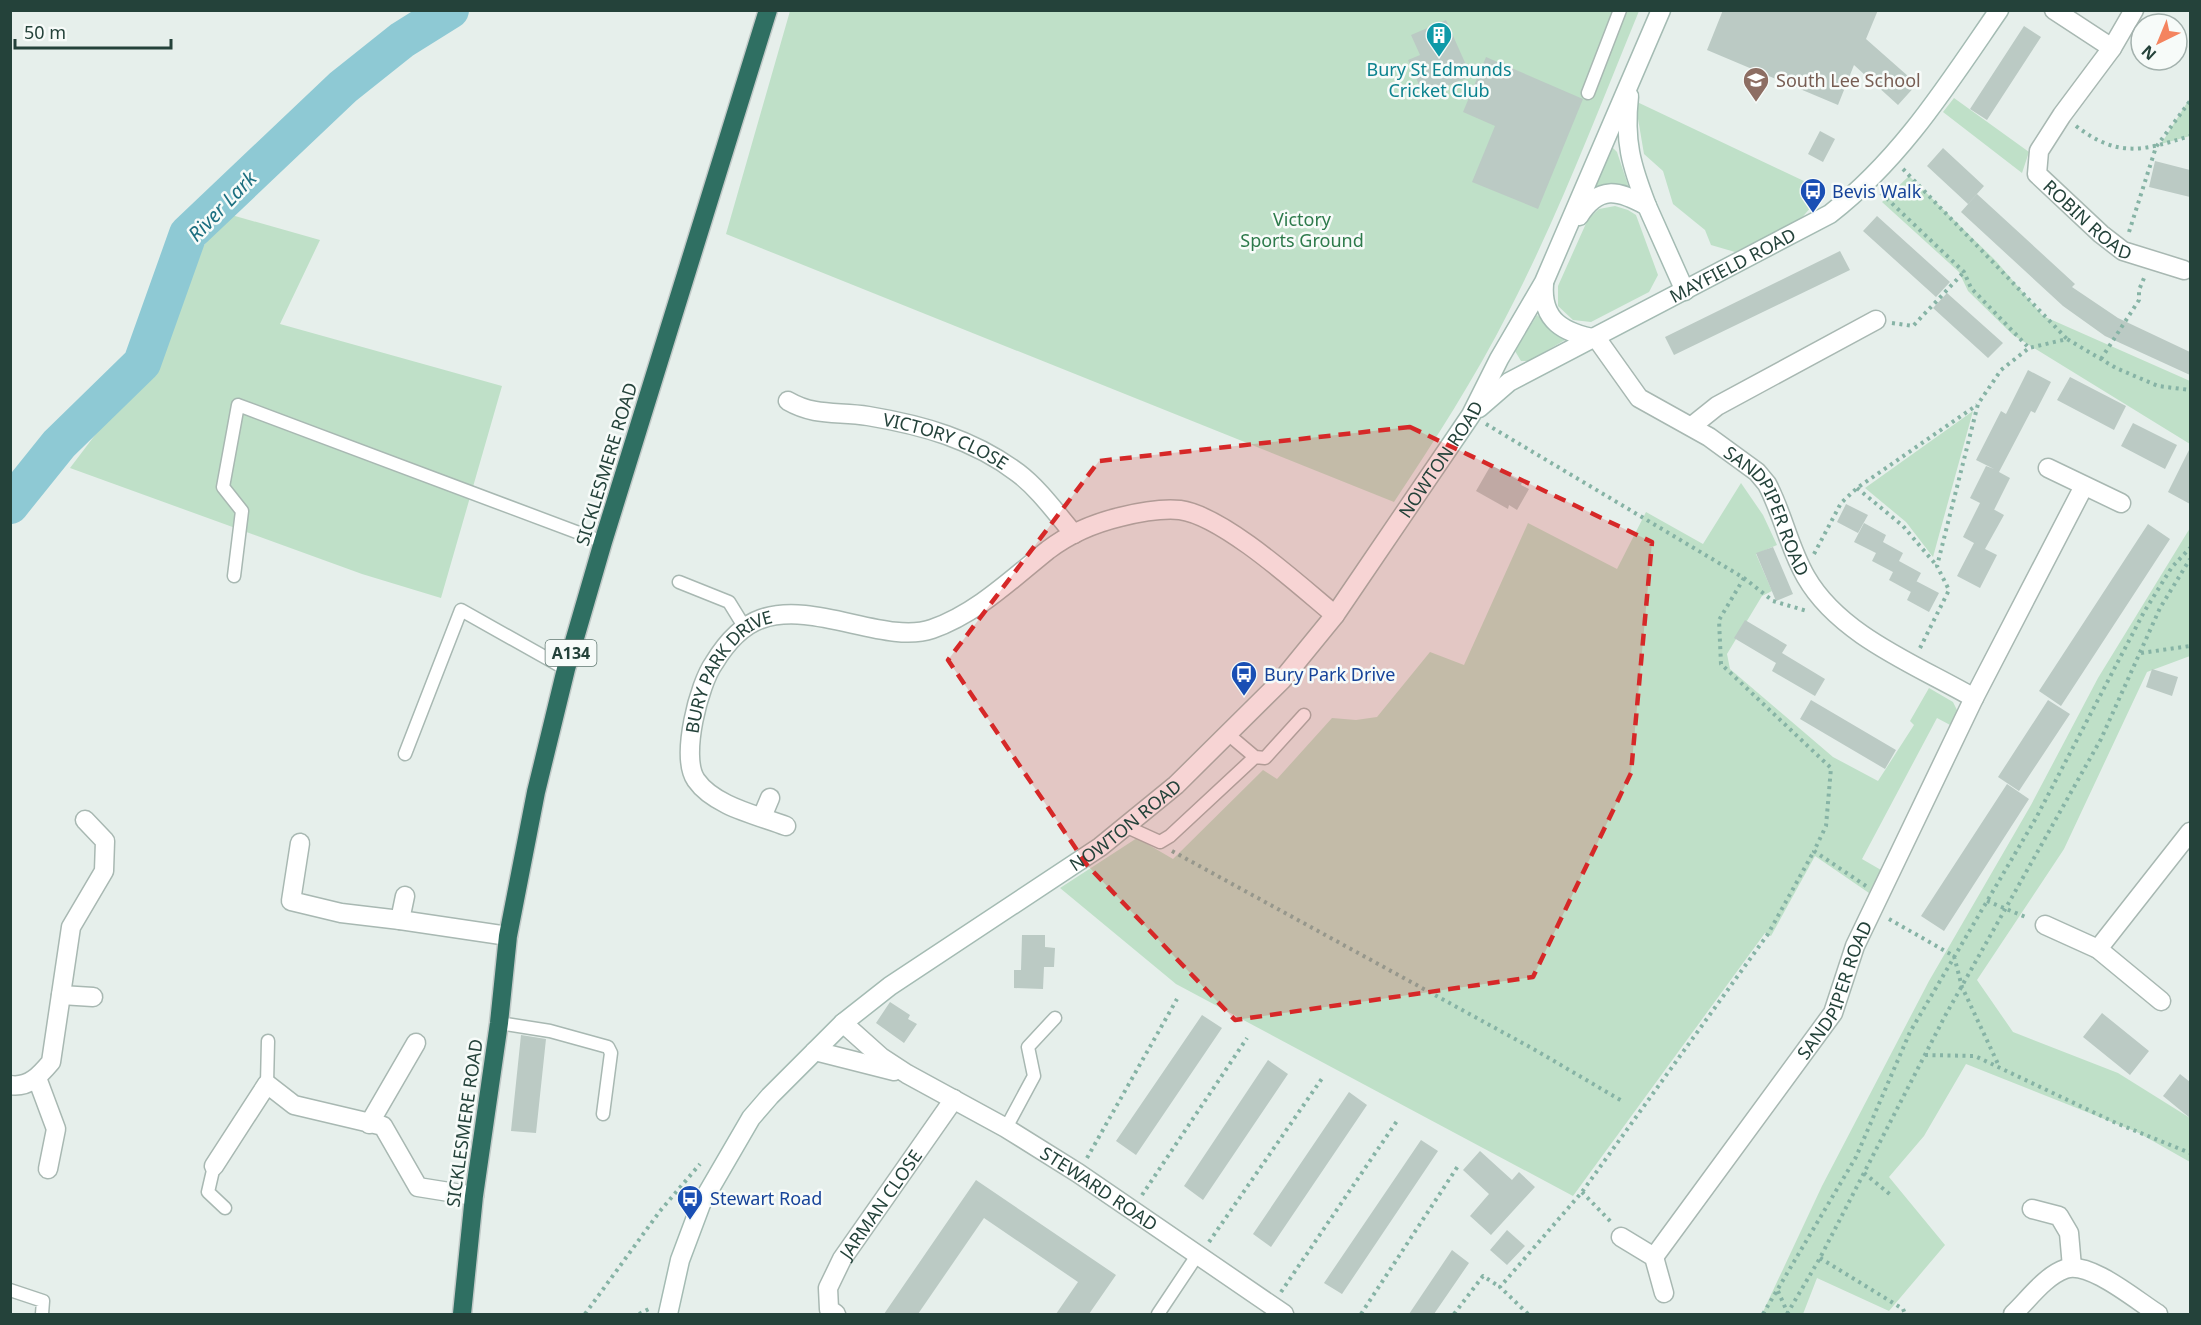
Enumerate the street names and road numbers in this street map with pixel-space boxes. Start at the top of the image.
street label: ROBIN ROAD [2038,174,2135,265]
street label: MAYFIELD ROAD [1665,222,1800,308]
street label: SICKLESMERE ROAD [570,379,642,549]
street label: NOWTON ROAD [1393,397,1488,522]
street label: VICTORY CLOSE [881,407,1013,475]
street label: SANDPIPER ROAD [1719,440,1815,580]
street label: BURY PARK DRIVE [679,604,775,735]
road number: A134 [546,640,596,666]
street label: NOWTON ROAD [1065,774,1186,876]
street label: SANDPIPER ROAD [1791,917,1877,1064]
street label: SICKLESMERE ROAD [440,1037,488,1209]
street label: STEWARD ROAD [1036,1141,1163,1236]
street label: JARMAN CLOSE [833,1145,927,1265]

